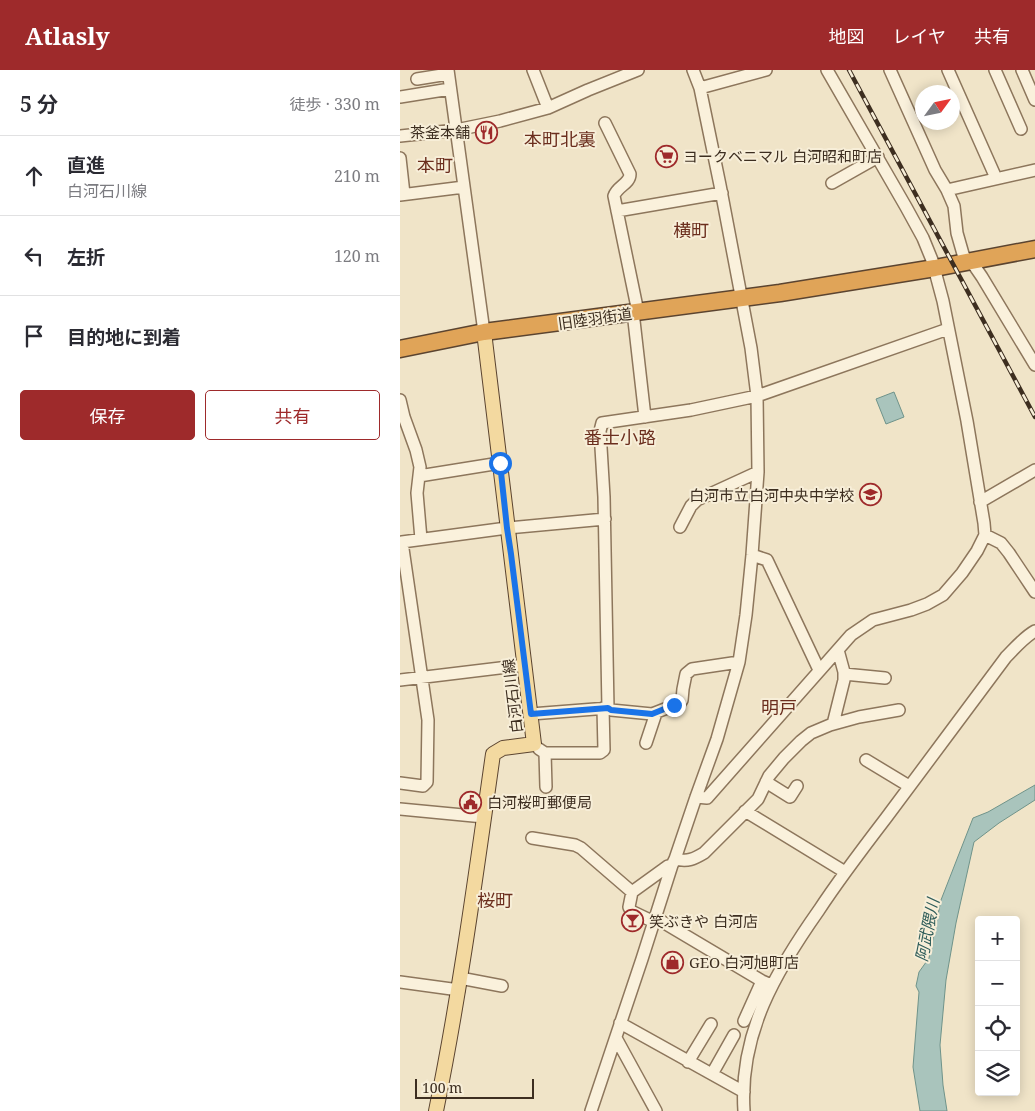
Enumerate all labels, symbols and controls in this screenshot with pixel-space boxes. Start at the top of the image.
text: Atlasly [25,19,110,52]
text: 地図 [829,24,865,48]
text: レイヤ [893,24,946,48]
text: 共有 [974,24,1010,48]
north arrow [915,85,960,130]
text: 5 分 [20,90,58,118]
text: 徒歩 · 330 m [290,93,380,115]
restaurant icon: 茶釜本舗 [474,120,498,144]
place label: 茶釜本舗 [410,122,470,142]
district label: 本町北裏 [524,127,596,151]
supermarket icon: ヨークベニマル 白河昭和町店 [655,144,679,168]
place label: ヨークベニマル 白河昭和町店 [683,146,882,166]
text: 直進 [67,152,105,178]
district label: 本町 [417,153,453,177]
icon: ahead [20,162,48,190]
text: 210 m [334,165,380,187]
text: 白河石川線 [67,180,147,202]
district label: 横町 [673,218,709,242]
icon: left [20,242,48,270]
text: 左折 [67,244,105,270]
text: 120 m [334,245,380,267]
street label: 旧陸羽街道 [556,303,634,333]
icon: arrive [20,322,48,350]
text: 目的地に到着 [67,324,181,350]
button: 保存 [20,390,195,440]
button: 共有 [205,390,380,440]
district label: 番士小路 [584,425,656,449]
route start [489,452,512,475]
school or university icon: 白河市立白河中央中学校 [858,483,882,507]
place label: 白河市立白河中央中学校 [689,485,854,505]
street label: 白河石川線 [498,658,526,734]
route end [663,694,686,717]
district label: 明戸 [761,695,797,719]
public building icon: 白河桜町郵便局 [459,790,483,814]
place label: 白河桜町郵便局 [487,792,592,812]
district label: 桜町 [477,888,513,912]
water label: 阿武隈川 [910,895,944,964]
bar icon: 笑ぶきや 白河店 [621,909,645,933]
place label: 笑ぶきや 白河店 [649,911,758,931]
map controls [975,916,1020,1096]
button: + [975,916,1020,961]
shop icon: GEO 白河旭町店 [661,950,685,974]
place label: GEO 白河旭町店 [689,952,799,972]
button: − [975,961,1020,1006]
button: locate [975,1006,1020,1051]
button: layers [975,1051,1020,1096]
scale bar [415,1076,534,1099]
text: 100 m [422,1078,462,1097]

